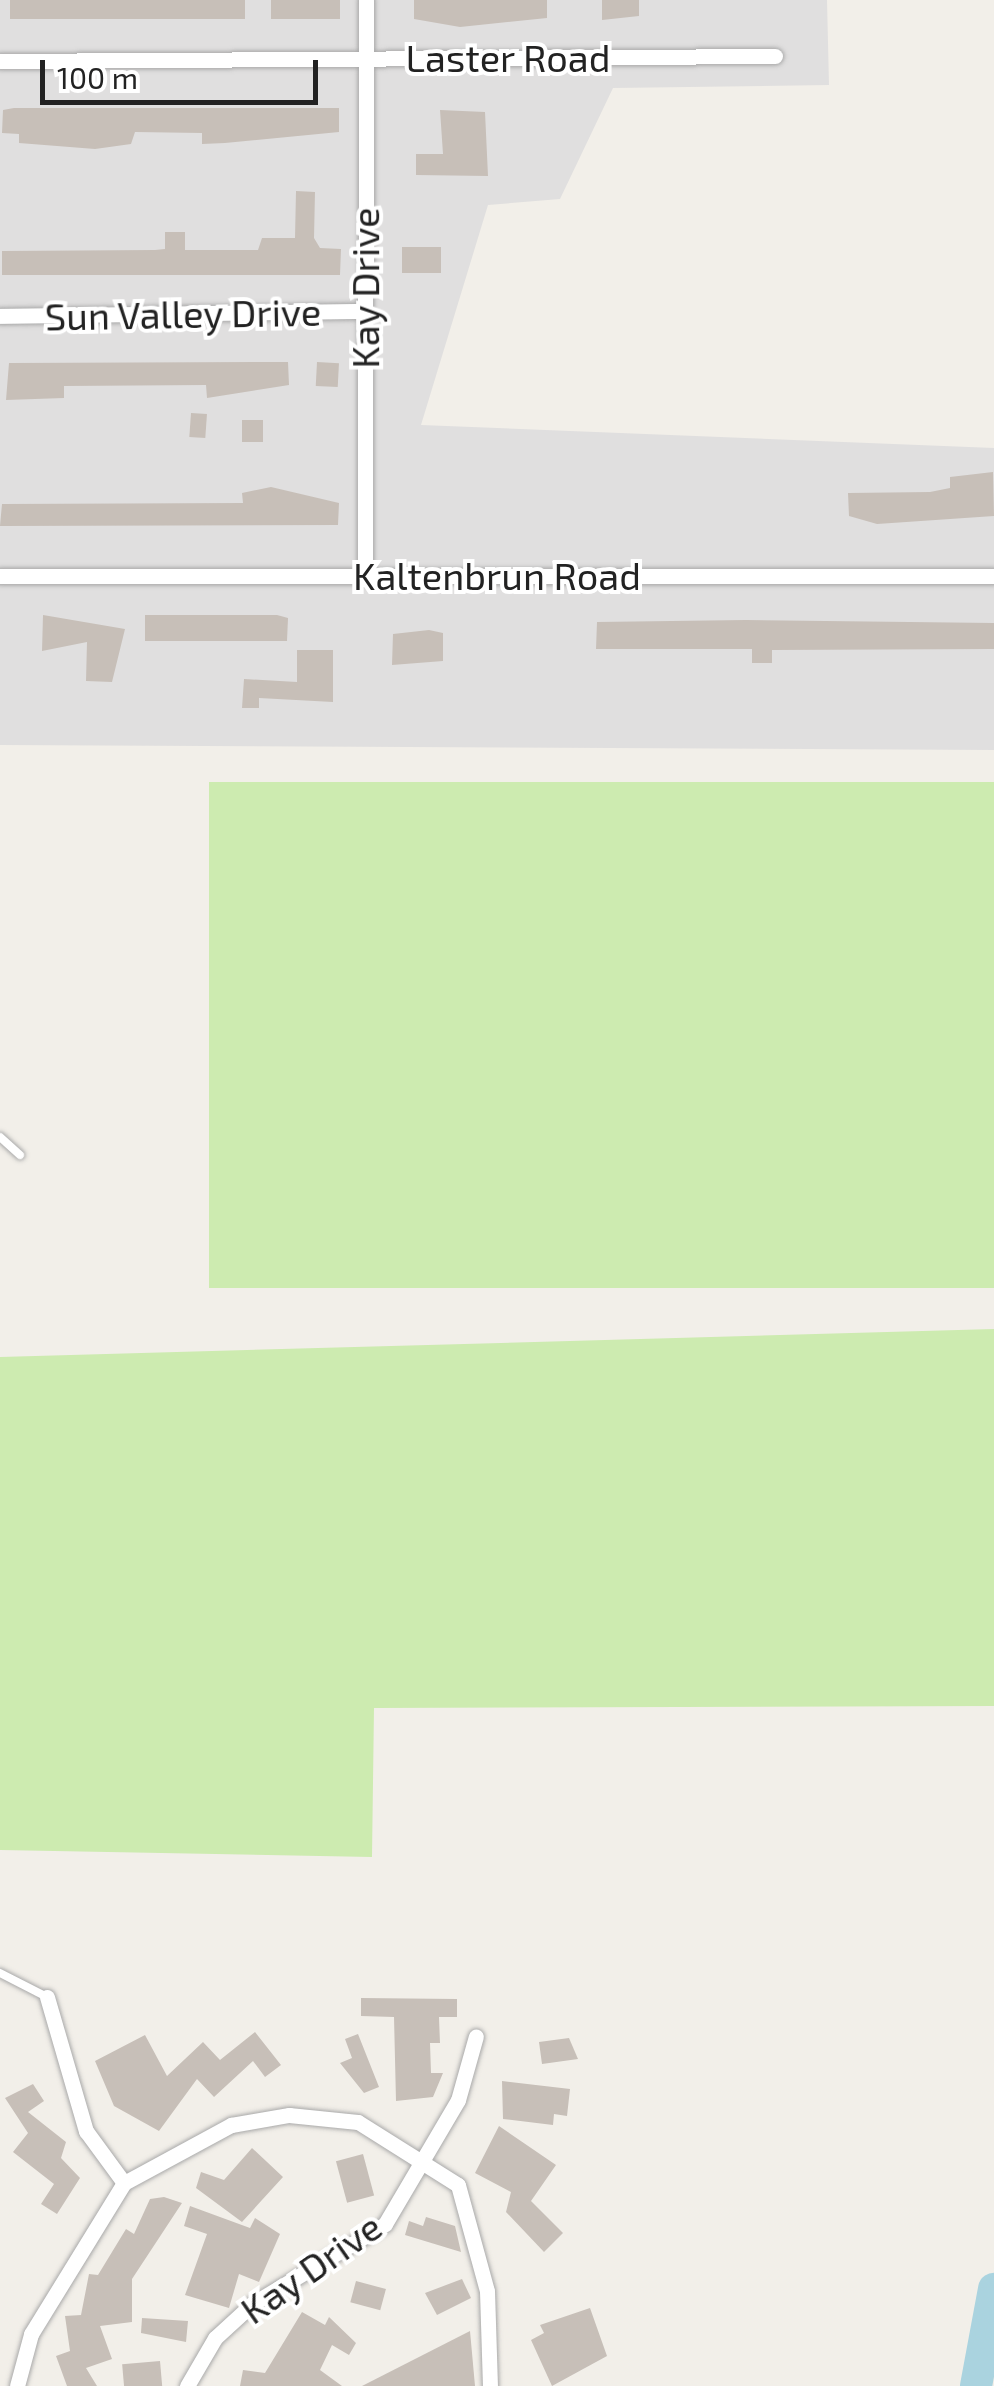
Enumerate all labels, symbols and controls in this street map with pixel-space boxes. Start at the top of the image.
street label: Laster Road [405,35,611,81]
scale bar [45,40,322,102]
text: 100 m [57,59,138,95]
street label: Kay Drive [342,207,388,369]
street label: Sun Valley Drive [44,289,322,339]
street label: Kaltenbrun Road [353,553,641,599]
street label: Kay Drive [232,2203,390,2333]

